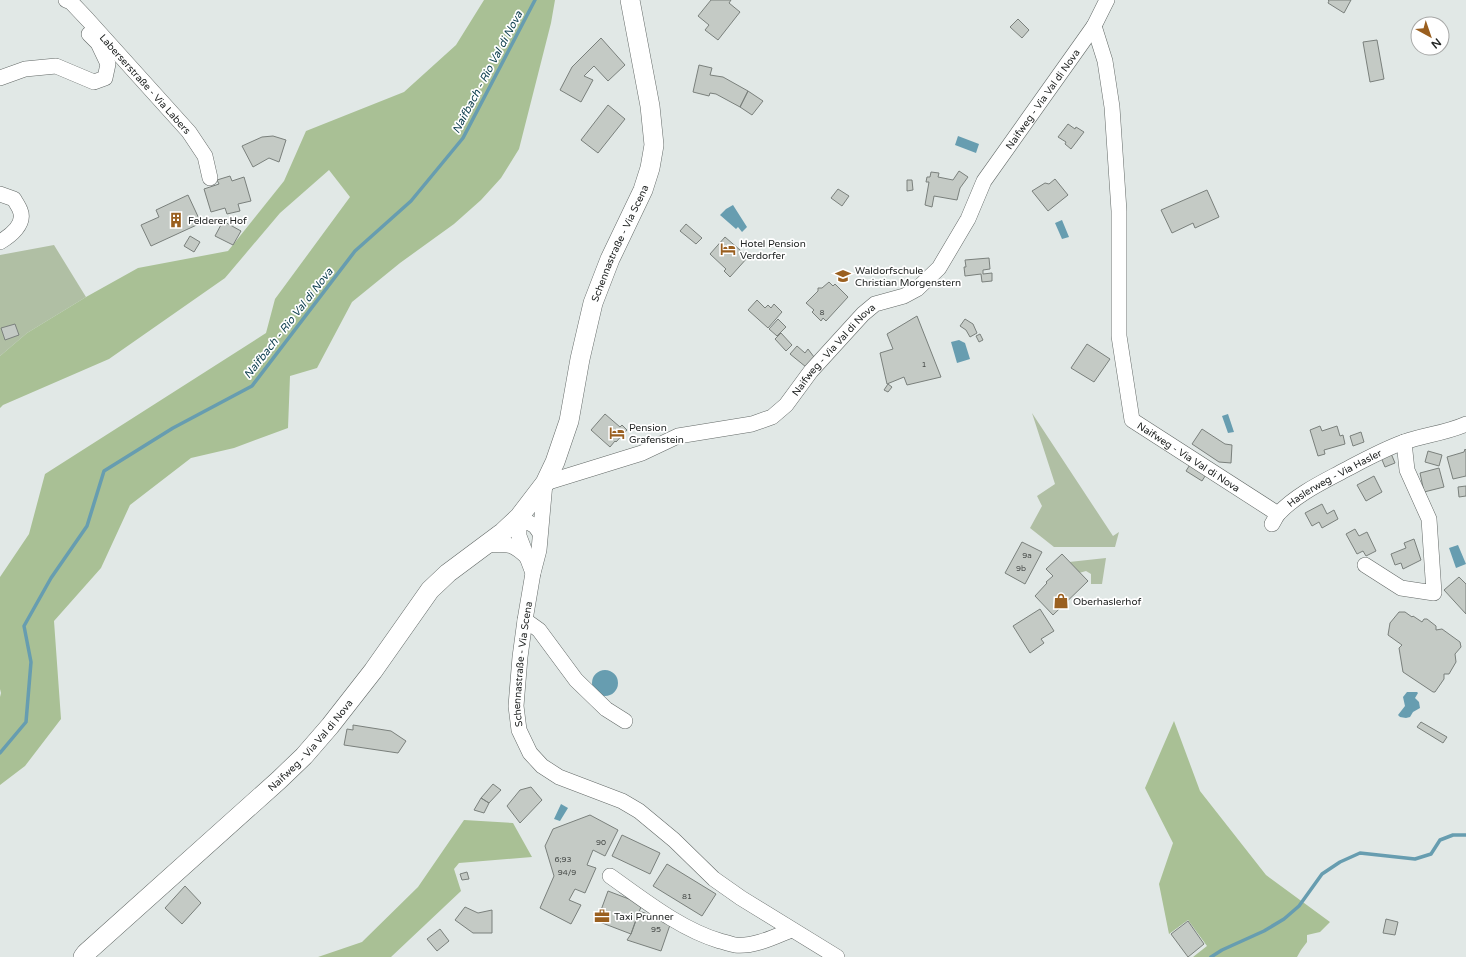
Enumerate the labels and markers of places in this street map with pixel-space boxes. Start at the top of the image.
building icon: Felderer Hof [167,211,185,229]
place label: Felderer Hof [188,215,247,227]
place label: Hotel Pension Verdorfer [740,238,806,262]
hotel icon: Hotel Pension Verdorfer [719,240,737,258]
place label: Waldorfschule Christian Morgenstern [855,265,961,289]
school or university icon: Waldorfschule Christian Morgenstern [834,267,852,285]
place label: Pension Grafenstein [629,422,684,446]
hotel icon: Pension Grafenstein [608,424,626,442]
shop icon: Oberhaslerhof [1052,592,1070,610]
place label: Oberhaslerhof [1073,596,1141,608]
office icon: Taxi Prunner [593,907,611,925]
place label: Taxi Prunner [614,911,674,923]

